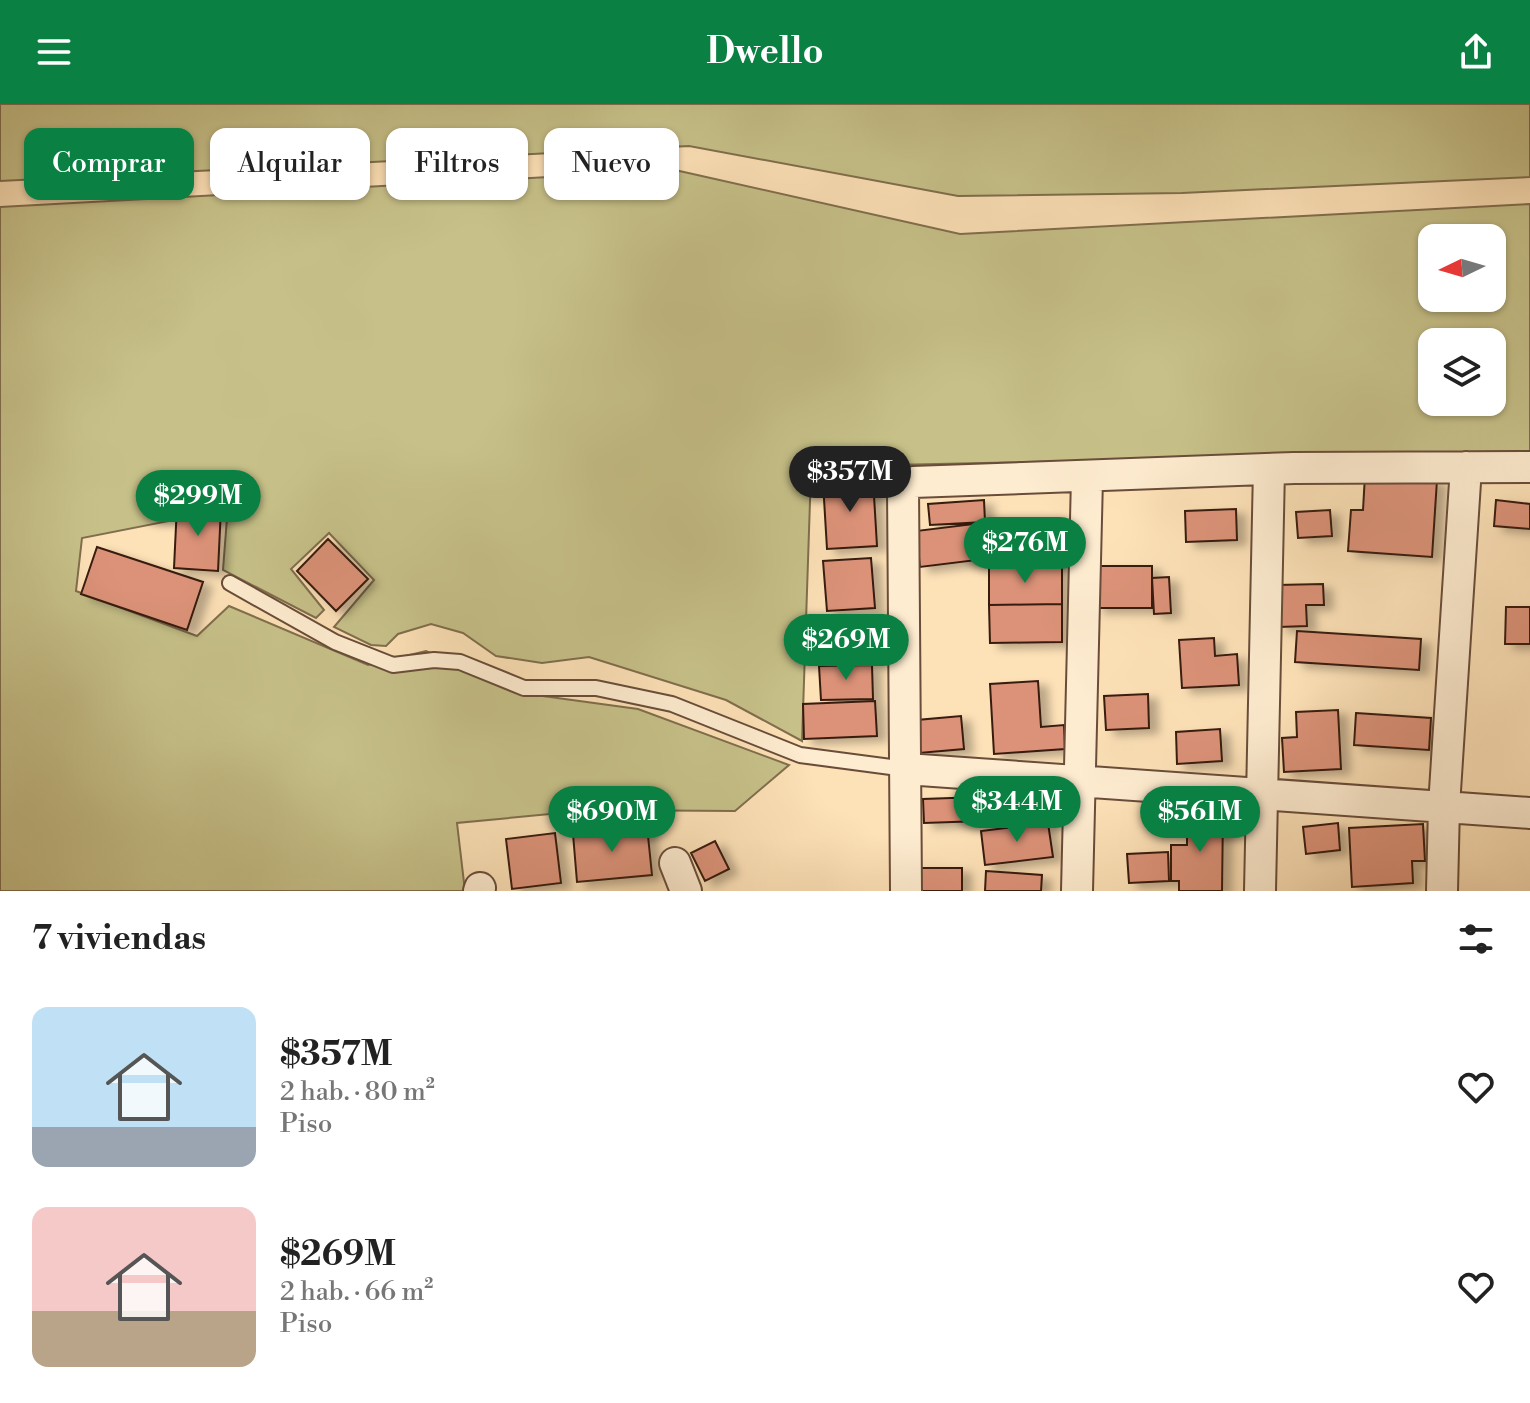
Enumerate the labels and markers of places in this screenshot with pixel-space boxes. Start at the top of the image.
pin: $357M [794,446,906,514]
pin: $299M [142,470,254,538]
pin: $276M [969,517,1081,585]
pin: $269M [790,614,902,682]
pin: $344M [961,776,1073,844]
pin: $690M [556,786,668,854]
pin: $561M [1144,786,1256,854]

